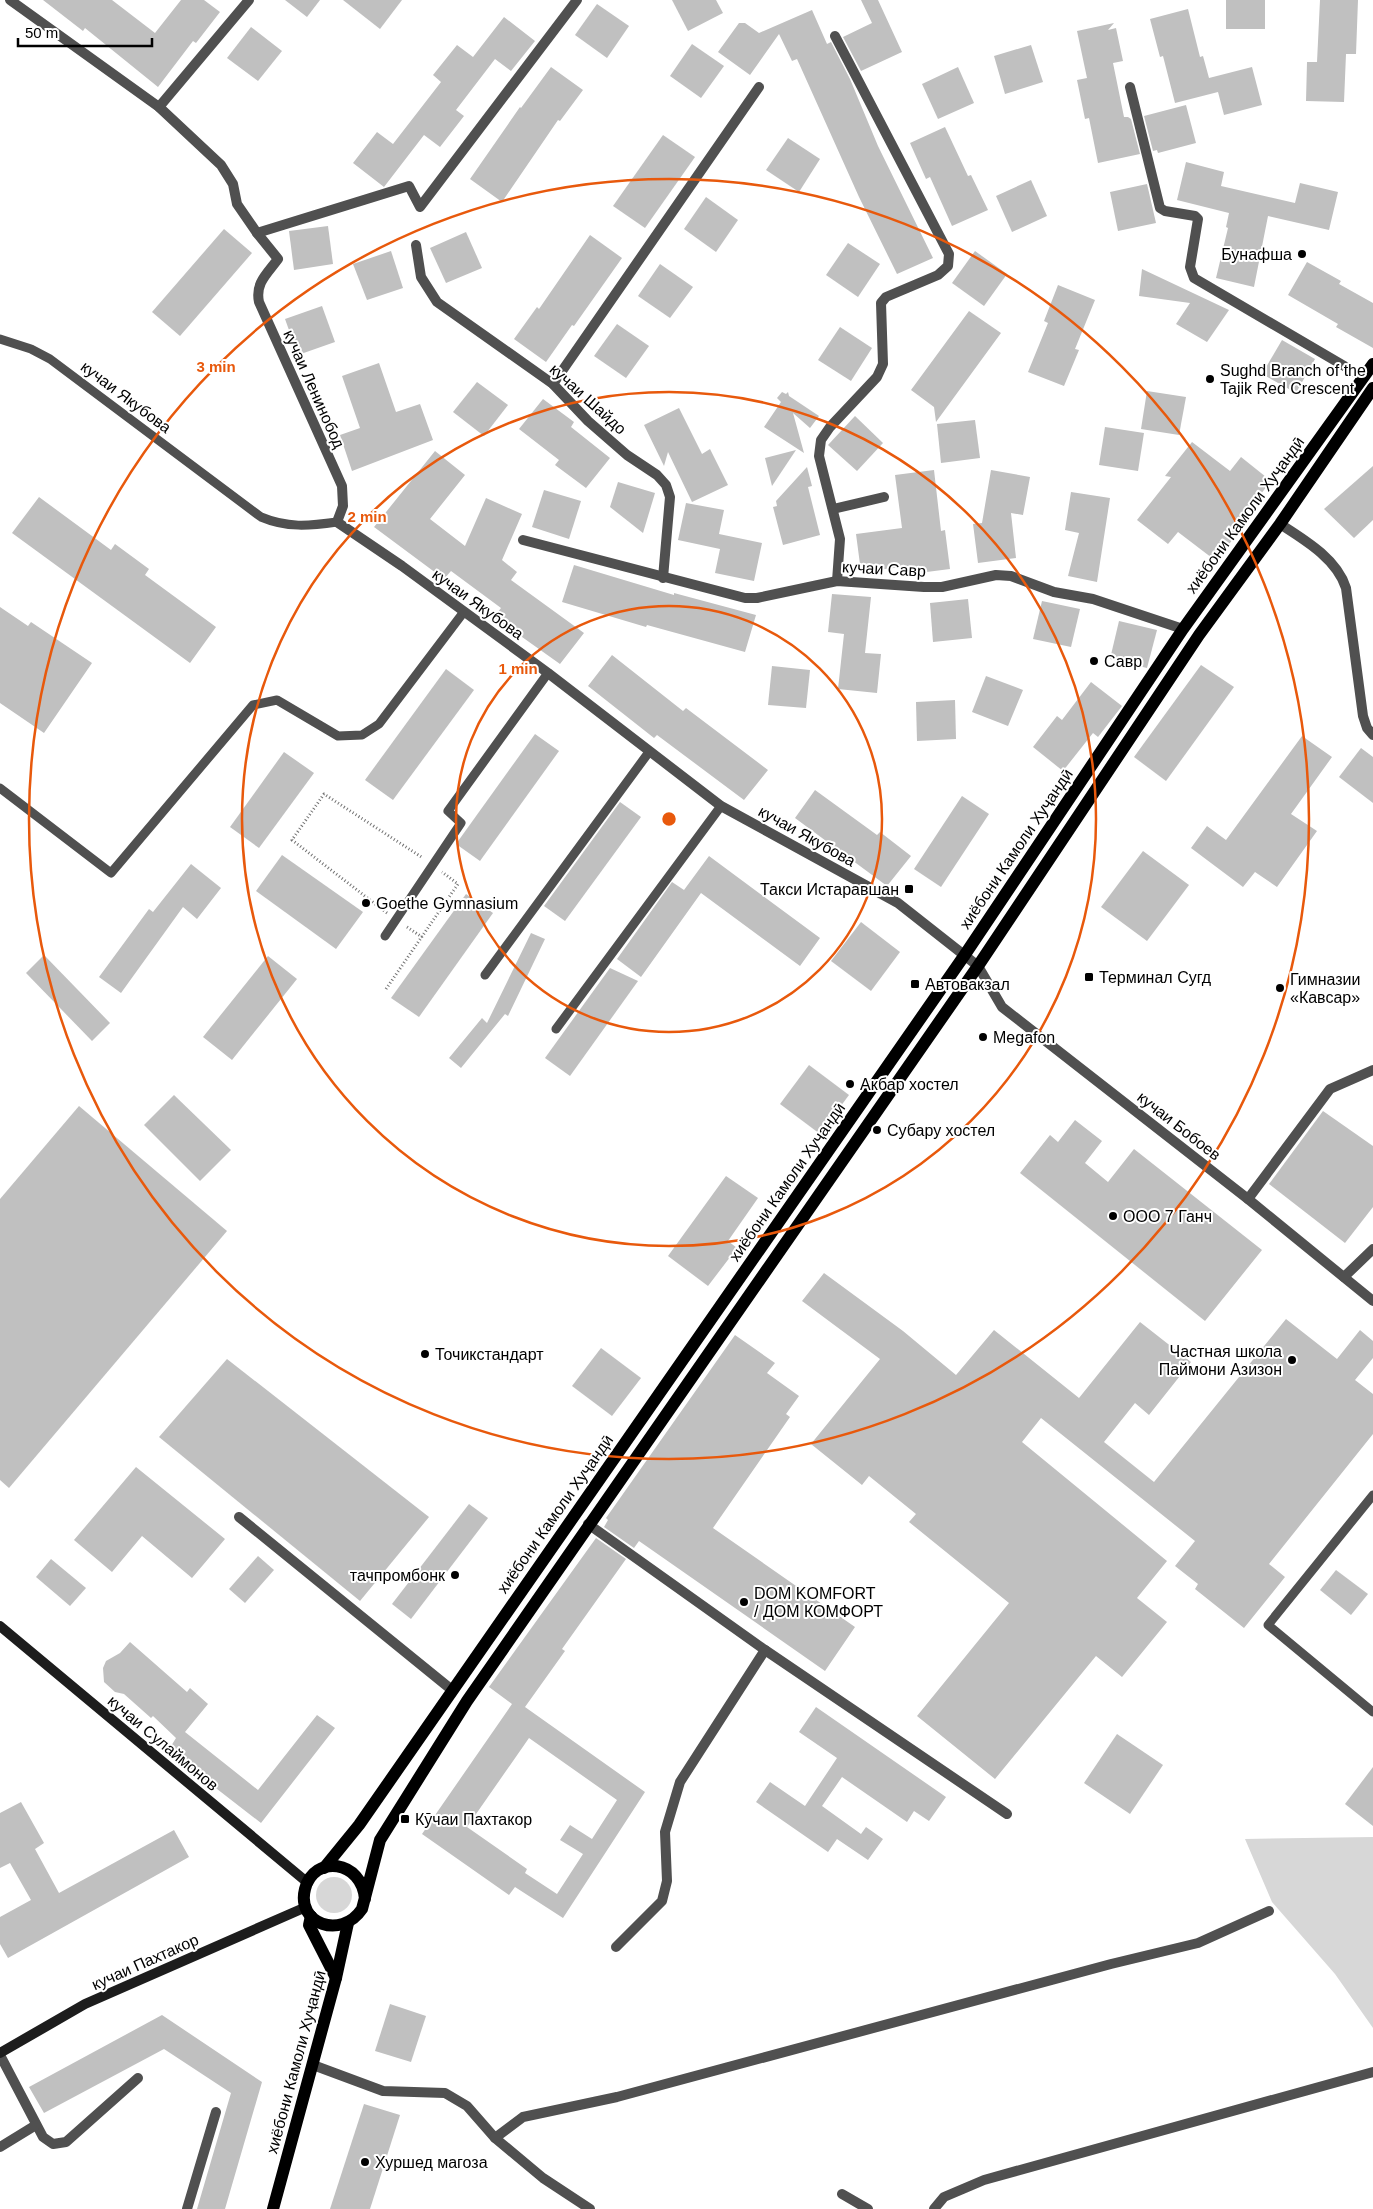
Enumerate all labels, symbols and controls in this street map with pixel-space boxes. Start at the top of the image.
scale bar [18,15,151,47]
text: 50 m [25,24,58,41]
place label: Бунафша [1221,246,1292,263]
marker: Бунафша [1296,248,1308,260]
street label: кучаи Ленинобод [280,327,348,451]
street label: кучаи Якубова [78,358,174,436]
text: 3 min [196,358,236,375]
street label: кучаи Шайдо [546,360,630,438]
place label: Sughd Branch of the Tajik Red Crescent [1220,362,1366,397]
marker: Sughd Branch of the Tajik Red Crescent [1204,373,1216,385]
street label: хиёбони Камоли Хуҷандӣ [1182,433,1308,597]
text: 2 min [347,508,387,525]
street label: кучаи Савр [842,558,926,580]
street label: кучаи Якубова [429,565,527,643]
place label: Савр [1104,653,1142,670]
marker: Савр [1088,655,1100,667]
text: 1 min [498,660,538,677]
street label: хиёбони Камоли Хуҷандӣ [956,766,1076,932]
street label: кучаи Якубова [756,802,858,870]
centre of rings [660,810,678,828]
place label: Такси Истаравшан [760,881,899,898]
marker: Такси Истаравшан [903,883,915,895]
place label: Goethe Gymnasium [376,895,518,912]
marker: Goethe Gymnasium [360,897,372,909]
place label: Терминал Сугд [1099,969,1212,986]
marker: Терминал Сугд [1083,971,1095,983]
place label: Гимназии «Кавсар» [1290,971,1360,1006]
place label: Автовакзал [925,976,1010,993]
marker: Автовакзал [909,978,921,990]
marker: Гимназии «Кавсар» [1274,982,1286,994]
place label: Megafon [993,1029,1055,1046]
marker: Megafon [977,1031,989,1043]
place label: Акбар хостел [860,1076,959,1093]
marker: Акбар хостел [844,1078,856,1090]
street label: кучаи Бобоев [1134,1088,1224,1164]
street label: хиёбони Камоли Хуҷандӣ [726,1100,848,1264]
place label: Субару хостел [887,1122,995,1139]
marker: Субару хостел [871,1124,883,1136]
place label: ООО 7 Ганч [1123,1208,1212,1225]
marker: ООО 7 Ганч [1107,1210,1119,1222]
place label: Частная школа Паймони Азизон [1159,1343,1282,1378]
place label: Точикстандарт [435,1346,544,1363]
marker: Точикстандарт [419,1348,431,1360]
marker: Частная школа Паймони Азизон [1286,1354,1298,1366]
street label: хиёбони Камоли Хуҷандӣ [494,1432,616,1596]
place label: тачпромбонк [350,1567,446,1584]
marker: тачпромбонк [449,1569,461,1581]
place label: DOM KOMFORT / ДОМ КОМФОРТ [754,1585,883,1620]
marker: DOM KOMFORT / ДОМ КОМФОРТ [738,1596,750,1608]
street label: кучаи Сулаймонов [105,1692,221,1794]
place label: Кӯчаи Пахтакор [415,1811,532,1828]
marker: Кӯчаи Пахтакор [399,1813,411,1825]
street label: кучаи Пахтакор [89,1931,201,1993]
street label: хиёбони Камоли Хуҷандӣ [263,1968,329,2156]
place label: Хуршед магоза [375,2154,488,2171]
marker: Хуршед магоза [359,2156,371,2168]

